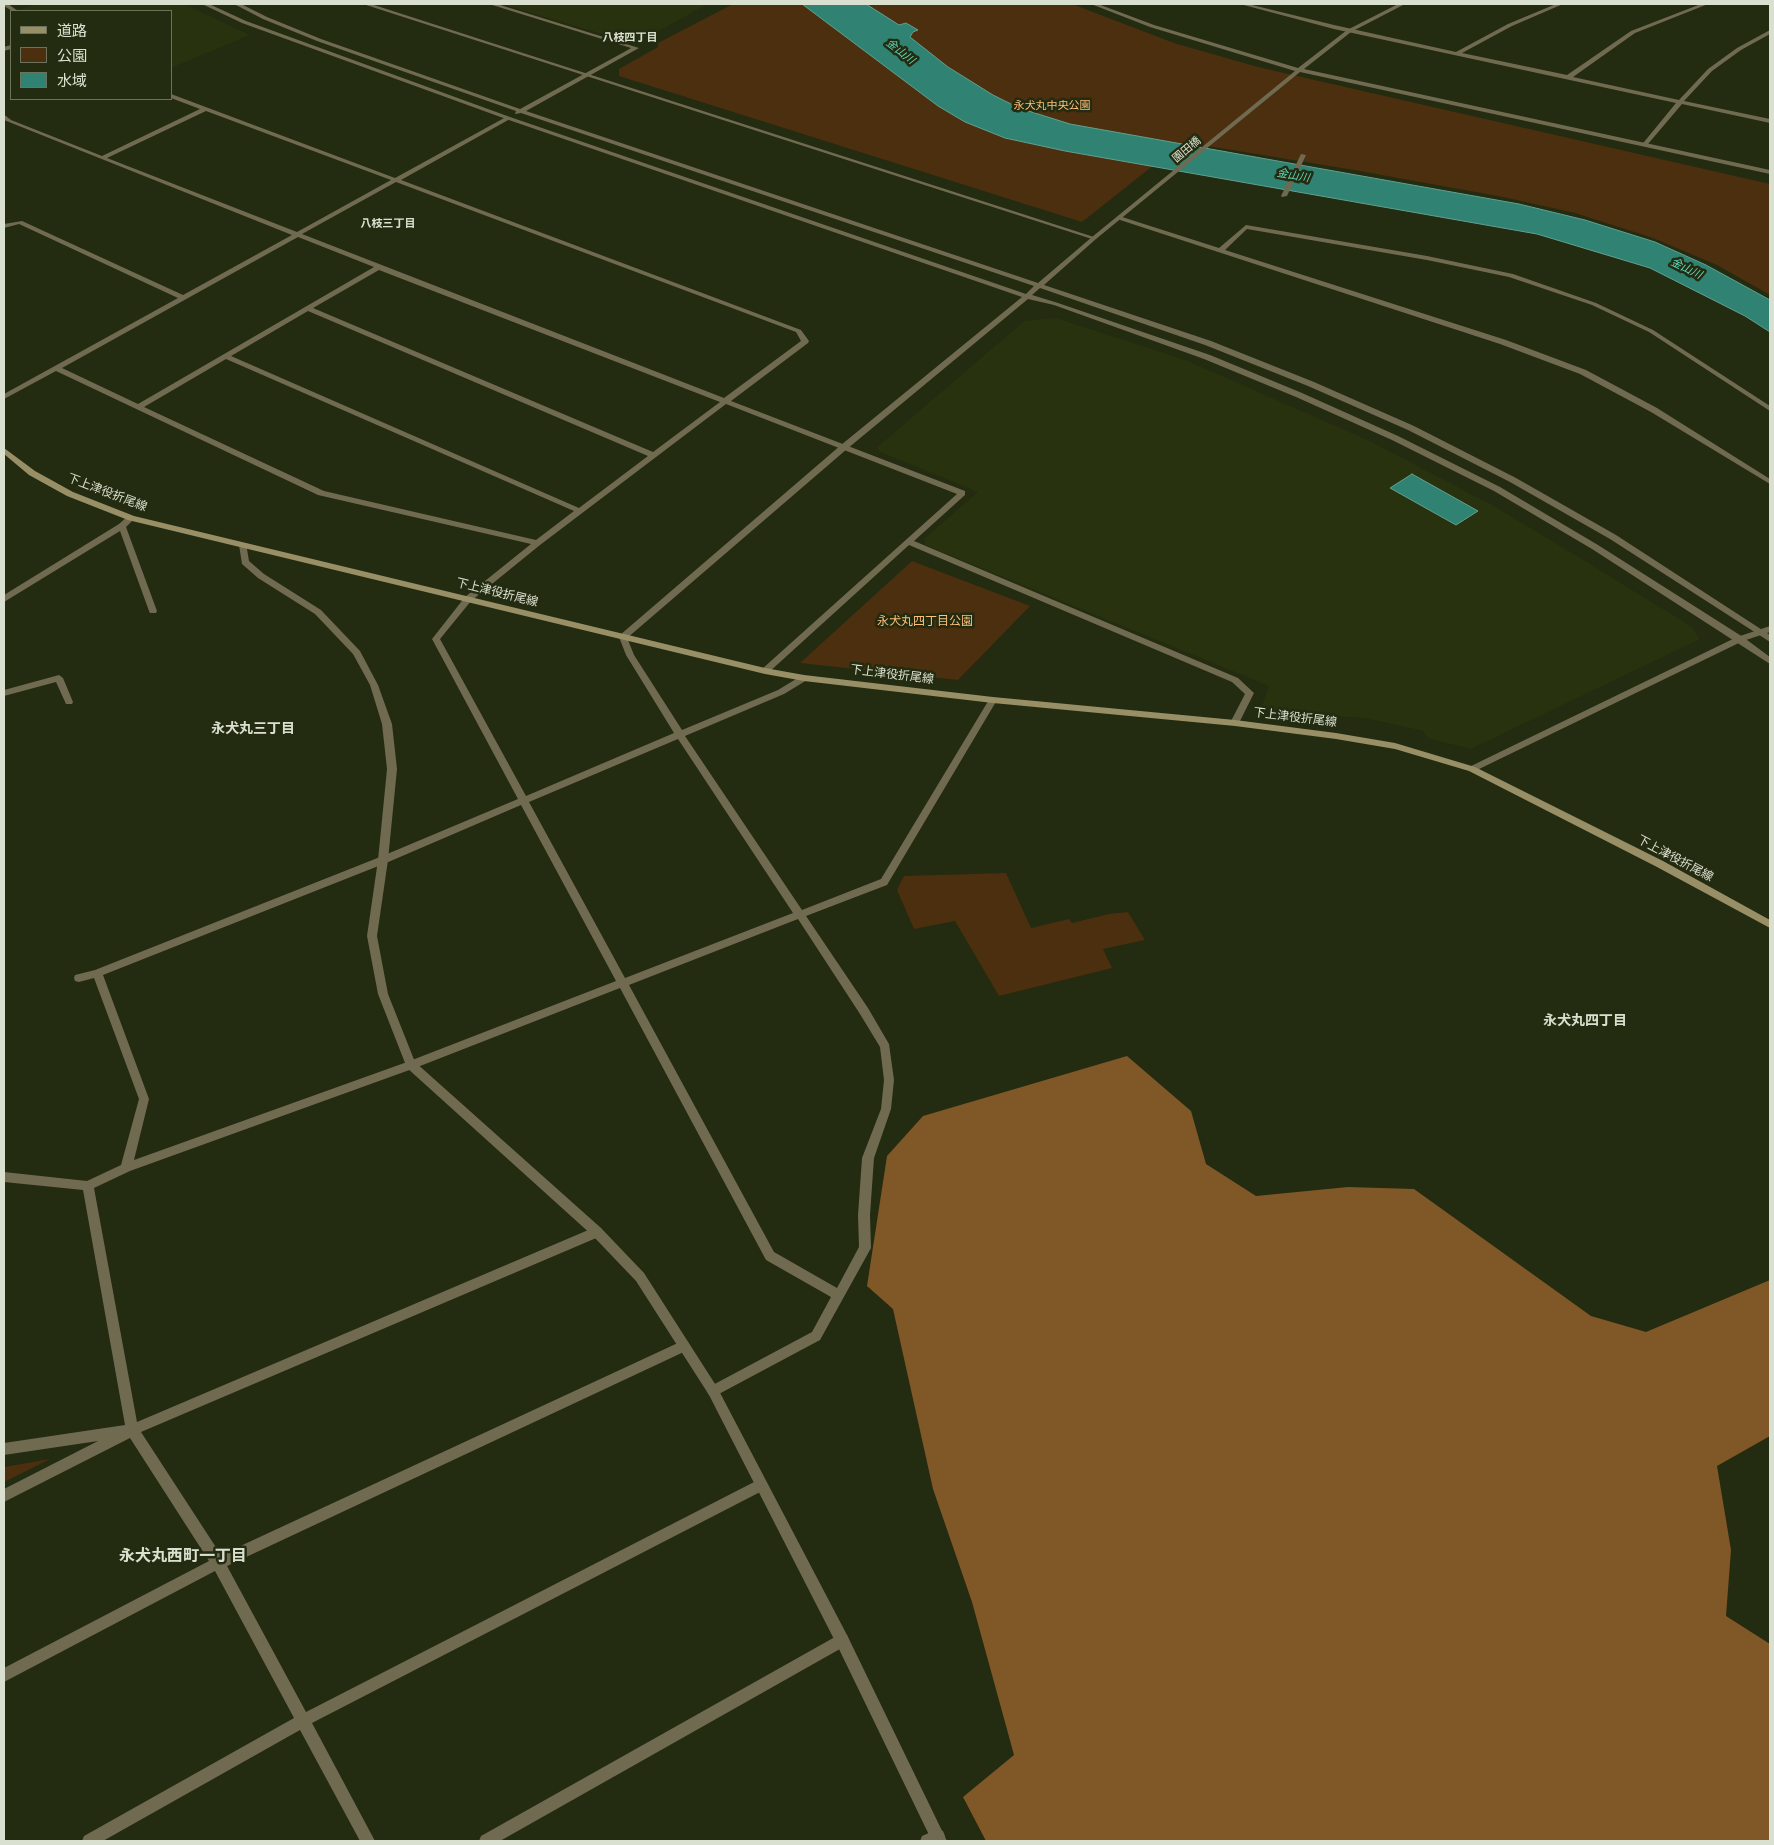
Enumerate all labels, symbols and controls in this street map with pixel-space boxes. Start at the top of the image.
legend [10,10,172,100]
text: 道路 [57,22,87,40]
district label: 八枝四丁目 [603,31,657,45]
water label: 金山川 [883,37,917,67]
text: 公園 [57,47,87,65]
text: 水域 [57,72,87,90]
park label: 永犬丸中央公園 [1014,99,1090,113]
street label: 園田橋 [1170,134,1204,166]
water label: 金山川 [1276,167,1310,185]
district label: 八枝三丁目 [361,217,415,231]
water label: 金山川 [1668,256,1704,282]
street label: 下上津役折尾線 [65,471,149,515]
street label: 下上津役折尾線 [455,576,539,610]
park label: 永犬丸四丁目公園 [877,615,973,629]
street label: 下上津役折尾線 [849,663,935,687]
street label: 下上津役折尾線 [1252,706,1338,730]
district label: 永犬丸三丁目 [211,721,295,737]
street label: 下上津役折尾線 [1635,833,1715,885]
district label: 永犬丸四丁目 [1543,1013,1627,1029]
district label: 永犬丸西町一丁目 [119,1547,247,1567]

